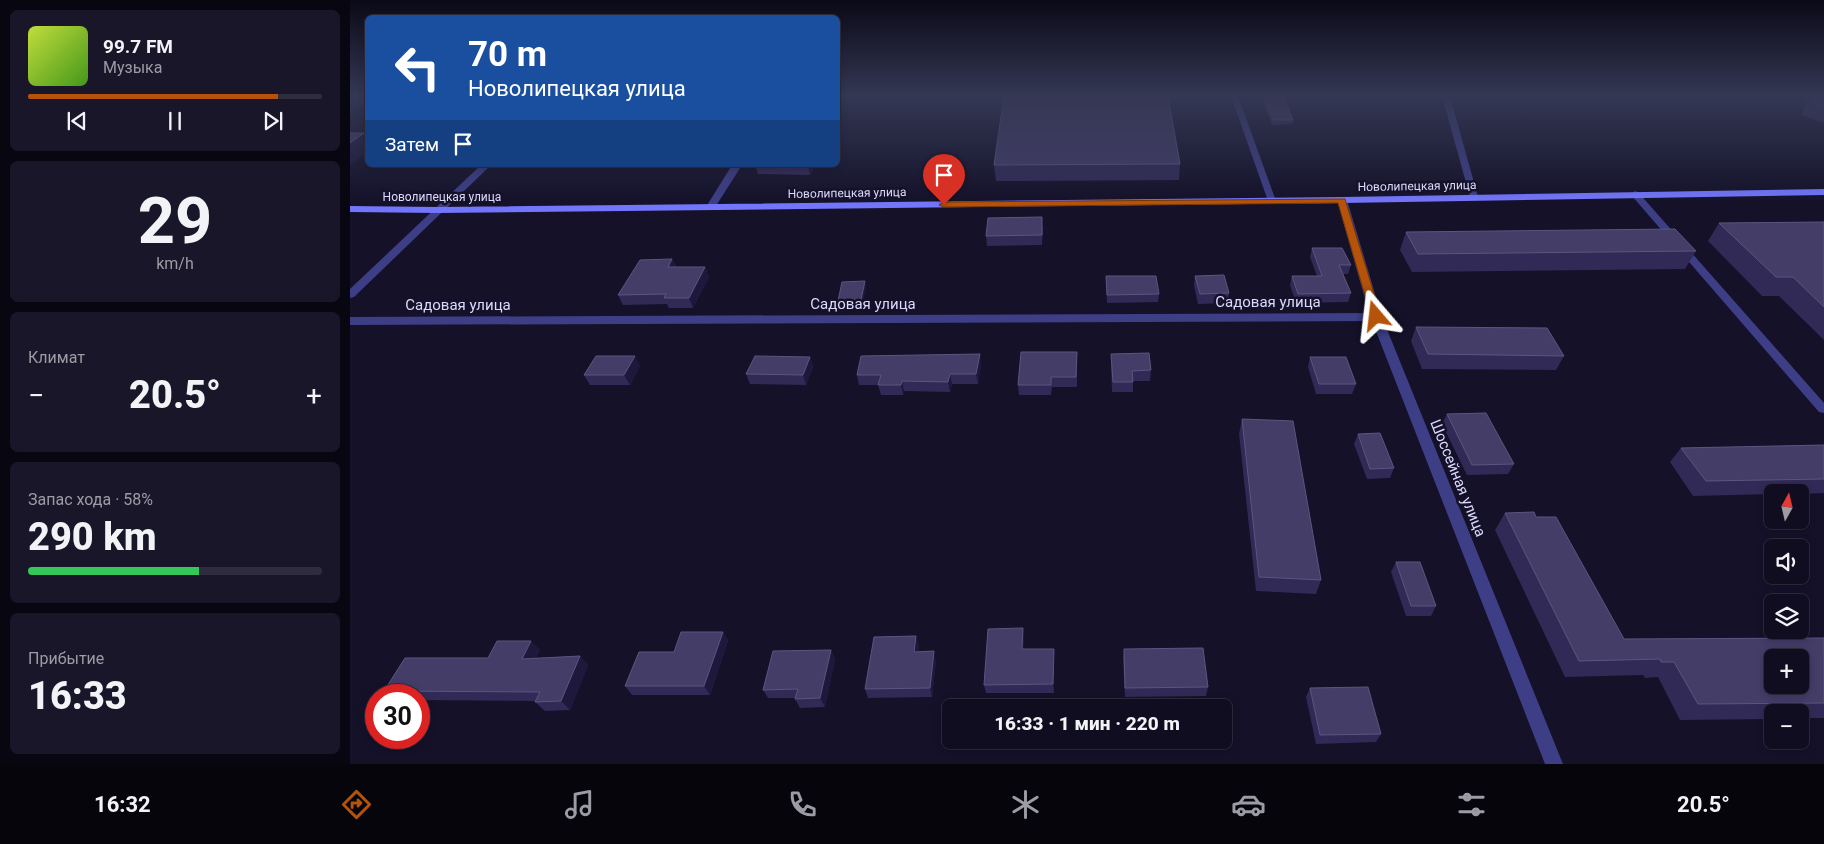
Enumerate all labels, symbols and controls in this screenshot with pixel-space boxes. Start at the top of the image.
text: 70 m [468,34,547,75]
text: 99.7 FM [103,35,173,58]
icon: left [385,35,450,100]
text: Музыка [103,58,162,77]
text: Новолипецкая улица [468,76,686,101]
icon: previous [63,107,91,135]
icon: pause [161,107,189,135]
icon: next [259,107,287,135]
icon: arrive [449,130,477,158]
text: Затем [385,133,439,156]
pin [923,154,965,205]
icon: arrive [930,161,958,189]
street label: Новолипецкая улица [1357,178,1477,194]
text: 29 [138,183,212,259]
street label: Новолипецкая улица [787,185,907,201]
street label: Новолипецкая улица [383,190,501,204]
text: km/h [156,254,194,273]
position arrow [1349,289,1401,341]
street label: Садовая улица [1215,293,1321,311]
street label: Садовая улица [810,295,916,313]
street label: Садовая улица [405,296,511,314]
text: Климат [28,348,85,367]
text: 20.5° [129,373,221,417]
text: − [28,379,44,412]
text: + [306,379,322,412]
street label: Шоссейная улица [1426,417,1490,539]
north arrow [1764,484,1809,529]
map controls [1764,484,1809,749]
text: Запас хода · 58% [28,490,153,509]
text: 290 km [28,515,157,559]
button: sound [1764,539,1809,584]
button: layers [1764,594,1809,639]
text: Прибытие [28,649,104,668]
button: + [1764,649,1809,694]
text: 16:33 [28,674,127,718]
speed limit sign: 30 [365,684,430,749]
button: − [1764,704,1809,749]
text: 16:33 · 1 мин · 220 m [994,712,1180,735]
icon: directions [339,787,374,822]
icon: music [562,787,597,822]
icon: phone [785,787,820,822]
icon: climate [1008,787,1043,822]
icon: car [1231,787,1266,822]
icon: filters [1454,787,1489,822]
text: 16:32 [94,792,151,817]
text: 20.5° [1677,792,1730,817]

